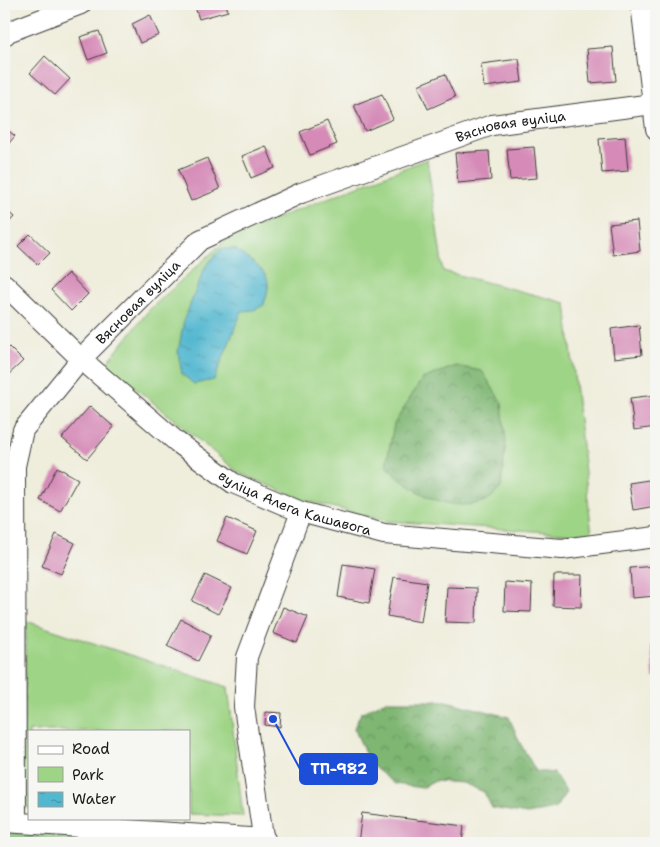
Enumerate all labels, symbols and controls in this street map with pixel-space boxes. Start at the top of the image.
street label: Вясновая вуліца [453,106,567,146]
street label: Вясновая вуліца [92,256,184,348]
street label: вуліца Алега Кашавога [215,466,374,539]
legend [28,730,190,820]
text: Road [72,739,110,759]
callout: ТП-982 [300,754,377,784]
text: ТП-982 [310,759,368,779]
text: Park [72,765,104,785]
text: Water [72,789,116,809]

